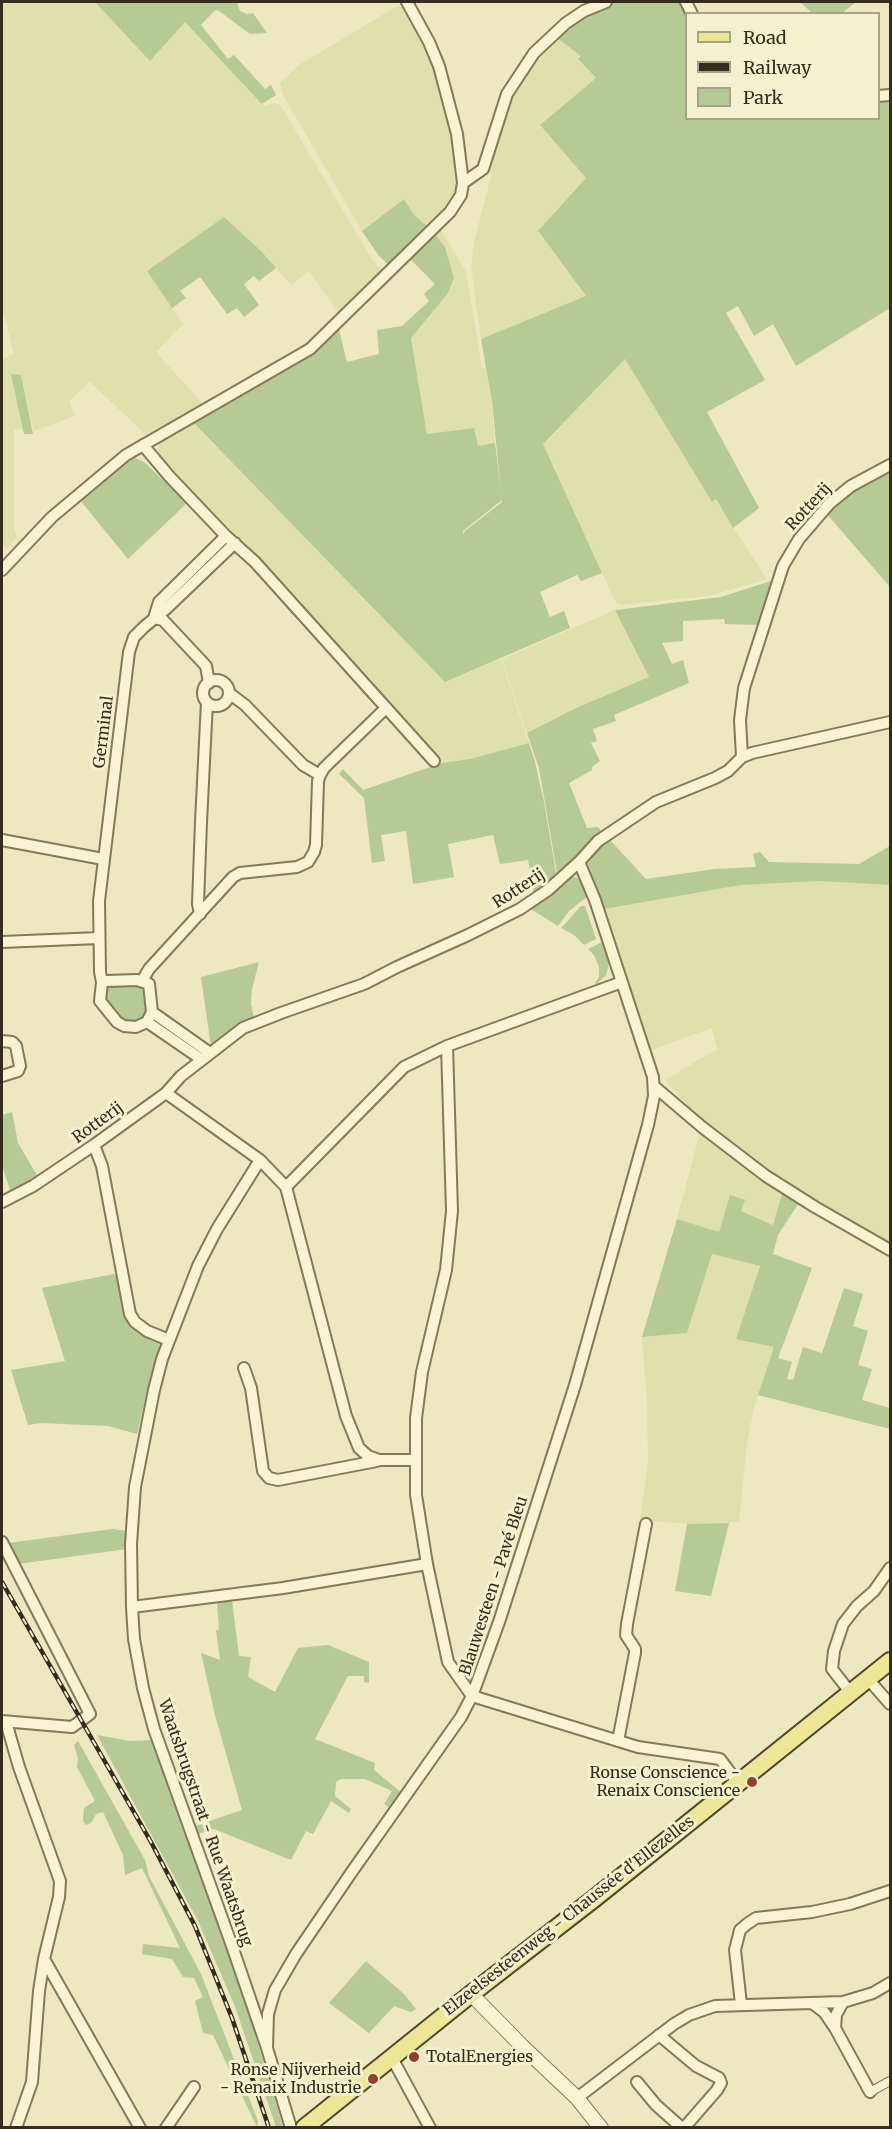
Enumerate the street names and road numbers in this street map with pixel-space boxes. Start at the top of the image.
street label: Rotterij [782,479,836,535]
street label: Germinal [90,695,118,769]
street label: Rotterij [489,865,549,913]
street label: Rotterij [69,1098,127,1148]
street label: Blauwesteen - Pavé Bleu [456,1494,532,1678]
street label: Waatsbrugstraat - Rue Waatsbrug [154,1697,256,1949]
street label: Elzeelsesteenweg - Chaussée d'Ellezelles [440,1812,698,2020]

